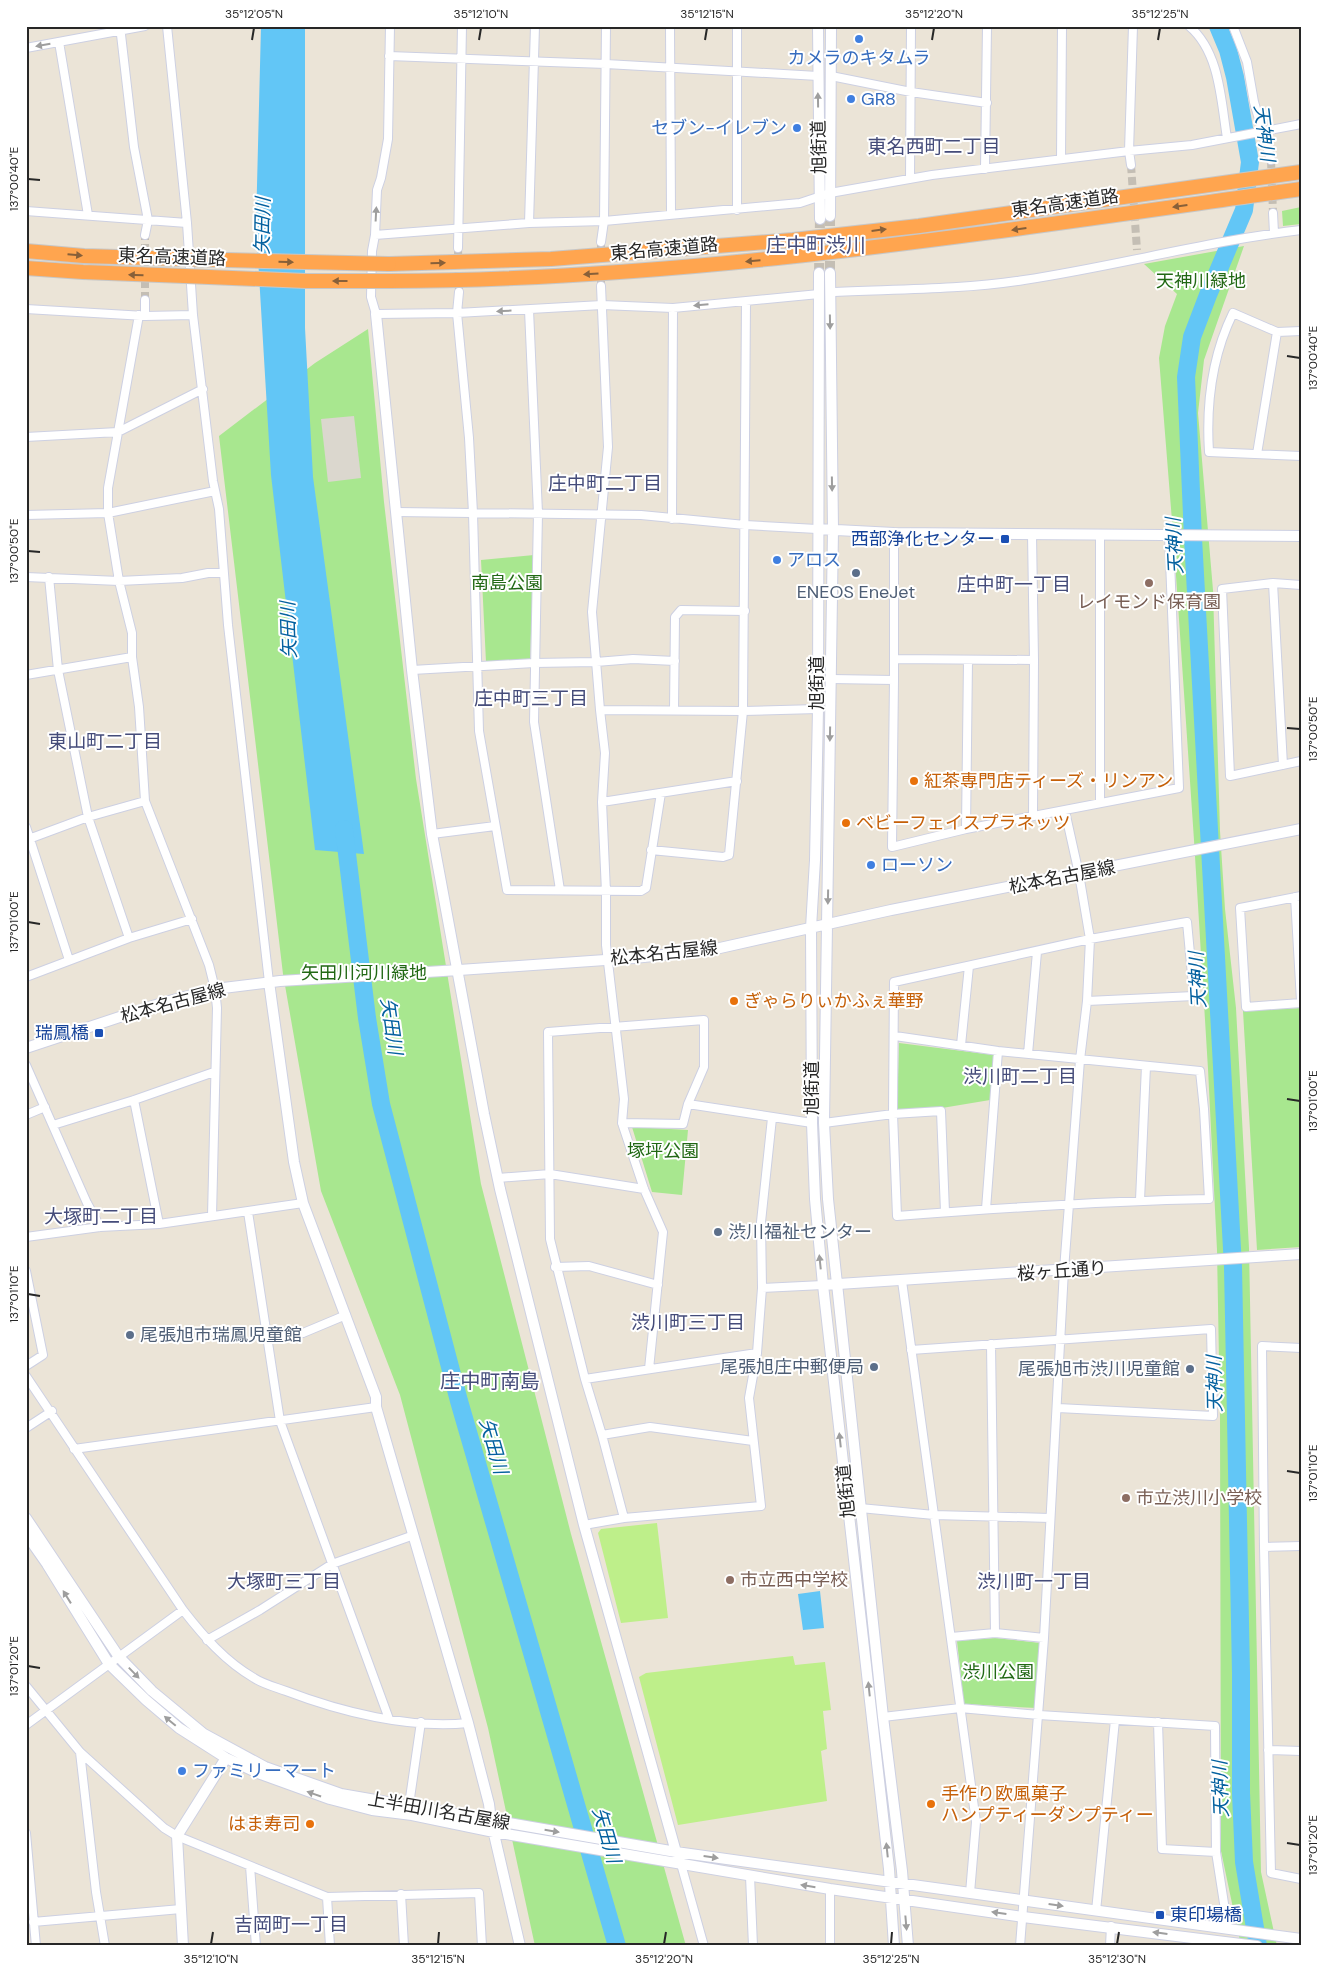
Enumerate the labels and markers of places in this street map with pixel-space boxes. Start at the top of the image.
marker: カメラのキタムラ [853,33,865,45]
place label: カメラのキタムラ [787,46,931,70]
place label: GR8 [861,87,896,111]
marker: GR8 [845,93,857,105]
place label: セブン-イレブン [651,116,787,140]
marker: セブン-イレブン [791,122,803,134]
place label: 西部浄化センター [851,527,995,551]
marker: 西部浄化センター [999,533,1011,545]
place label: アロス [787,548,841,572]
marker: アロス [771,554,783,566]
marker: ENEOS EneJet [850,567,862,579]
marker: レイモンド保育園 [1143,577,1155,589]
place label: ENEOS EneJet [797,580,915,604]
place label: レイモンド保育園 [1077,590,1221,614]
place label: 紅茶専門店ティーズ・リンアン [924,769,1173,793]
marker: 紅茶専門店ティーズ・リンアン [908,775,920,787]
place label: ベビーフェイスプラネッツ [856,811,1070,835]
marker: ベビーフェイスプラネッツ [840,817,852,829]
place label: ローソン [881,853,953,877]
marker: ローソン [865,859,877,871]
place label: ぎゃらりぃかふぇ華野 [744,989,924,1013]
marker: ぎゃらりぃかふぇ華野 [728,995,740,1007]
place label: 瑞鳳橋 [35,1021,89,1045]
marker: 瑞鳳橋 [93,1027,105,1039]
place label: 渋川福祉センター [728,1220,872,1244]
marker: 渋川福祉センター [712,1226,724,1238]
place label: 尾張旭市瑞鳳児童館 [140,1323,302,1347]
marker: 尾張旭市瑞鳳児童館 [124,1329,136,1341]
place label: 尾張旭庄中郵便局 [720,1355,864,1379]
place label: 尾張旭市渋川児童館 [1018,1357,1180,1381]
marker: 尾張旭庄中郵便局 [868,1361,880,1373]
marker: 尾張旭市渋川児童館 [1184,1363,1196,1375]
place label: 市立渋川小学校 [1136,1486,1262,1510]
marker: 市立渋川小学校 [1120,1492,1132,1504]
place label: 市立西中学校 [740,1568,848,1592]
marker: 市立西中学校 [724,1574,736,1586]
place label: ファミリーマート [192,1759,336,1783]
marker: ファミリーマート [176,1765,188,1777]
place label: 手作り欧風菓子 ハンプティーダンプティー [941,1782,1154,1827]
marker: 手作り欧風菓子 ハンプティーダンプティー [925,1798,937,1810]
place label: はま寿司 [228,1812,300,1836]
marker: はま寿司 [304,1818,316,1830]
place label: 東印場橋 [1170,1903,1242,1927]
marker: 東印場橋 [1154,1909,1166,1921]

